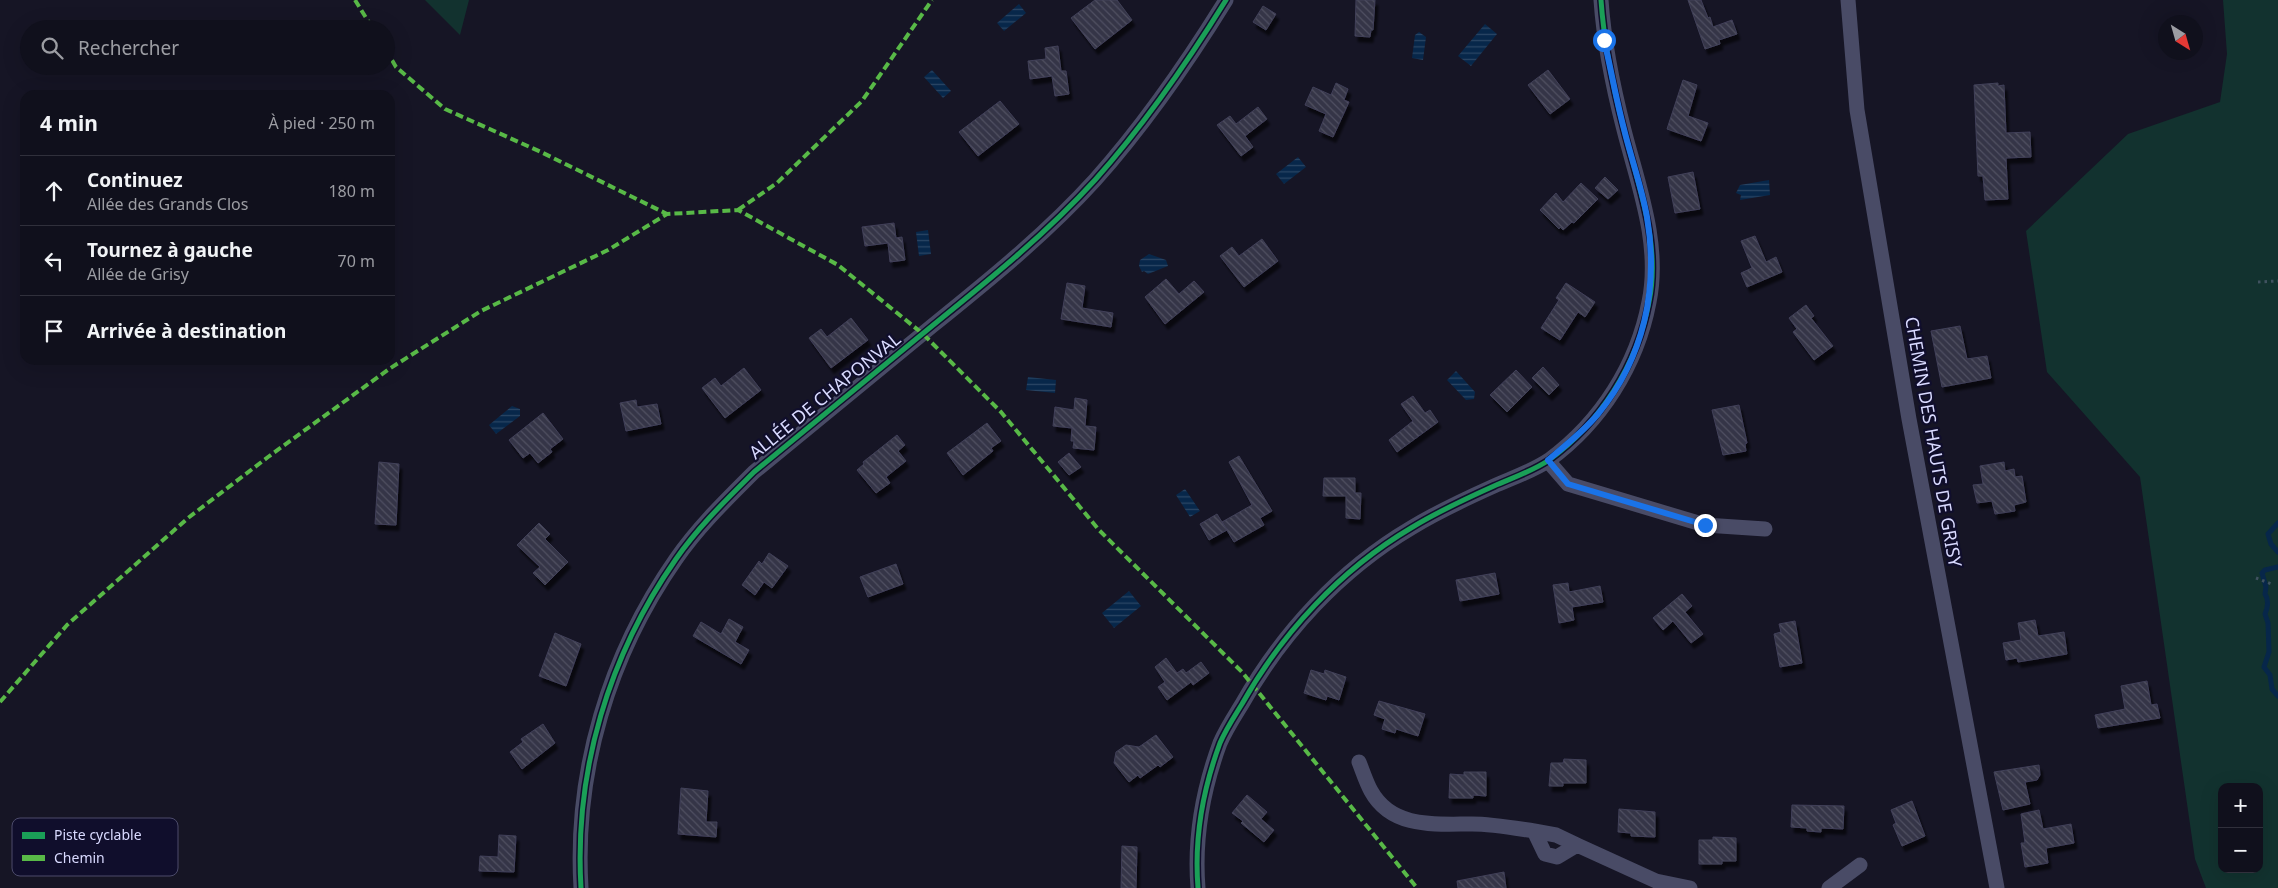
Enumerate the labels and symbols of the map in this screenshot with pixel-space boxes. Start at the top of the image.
north arrow [2158,15,2203,60]
route start [1593,29,1616,52]
street label: CHEMIN DES HAUTS DE GRISY [1900,315,1968,570]
street label: ALLÉE DE CHAPONVAL [743,327,905,464]
route end [1694,514,1717,537]
legend [12,818,178,876]
text: Piste cyclable [54,825,142,844]
text: Chemin [54,848,105,867]

